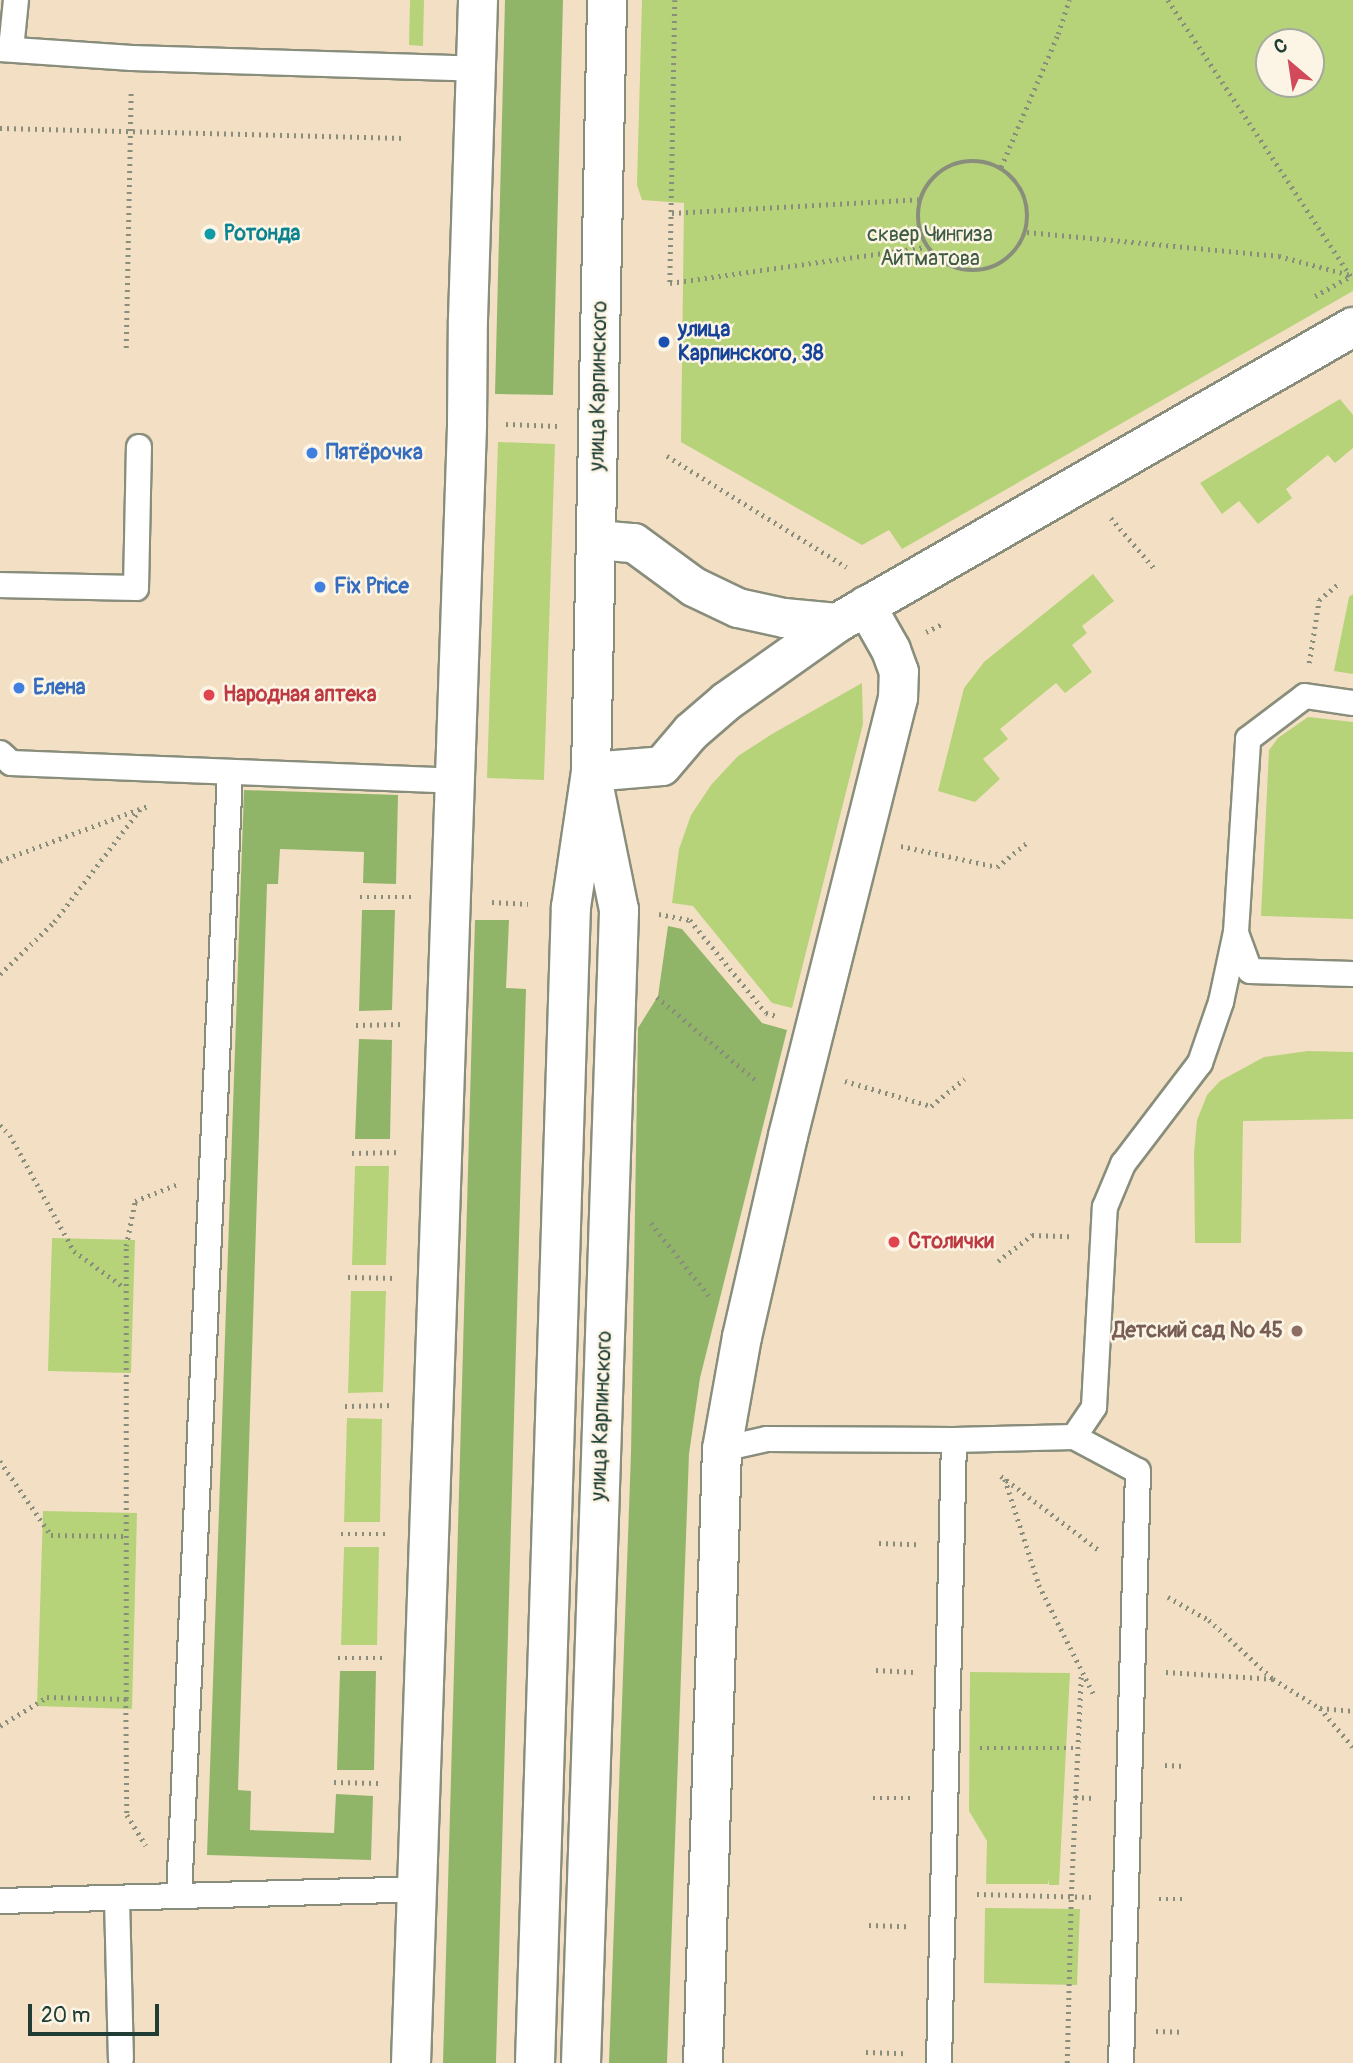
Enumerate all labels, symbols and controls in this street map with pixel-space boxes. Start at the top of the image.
north arrow [1255,28,1325,98]
text: С [1270,33,1292,60]
place label: Ротонда [224,221,300,247]
park label: сквер Чингиза Айтматова [867,222,993,272]
marker: Ротонда [202,226,218,242]
street label: улица Карпинского [585,301,613,471]
place label: улица Карпинского, 38 [678,317,824,367]
marker: улица Карпинского, 38 [656,334,672,350]
place label: Пятёрочка [326,440,423,466]
marker: Пятёрочка [304,445,320,461]
place label: Fix Price [334,574,409,600]
marker: Fix Price [312,579,328,595]
place label: Елена [33,675,86,701]
marker: Елена [11,680,27,696]
place label: Народная аптека [223,682,376,708]
marker: Народная аптека [201,687,217,703]
place label: Столички [908,1229,994,1255]
marker: Столички [886,1234,902,1250]
place label: Детский сад № 45 [1113,1318,1283,1344]
marker: Детский сад № 45 [1289,1323,1305,1339]
street label: улица Карпинского [586,1330,618,1502]
scale bar [32,1990,163,2034]
text: 20 m [41,2002,90,2029]

